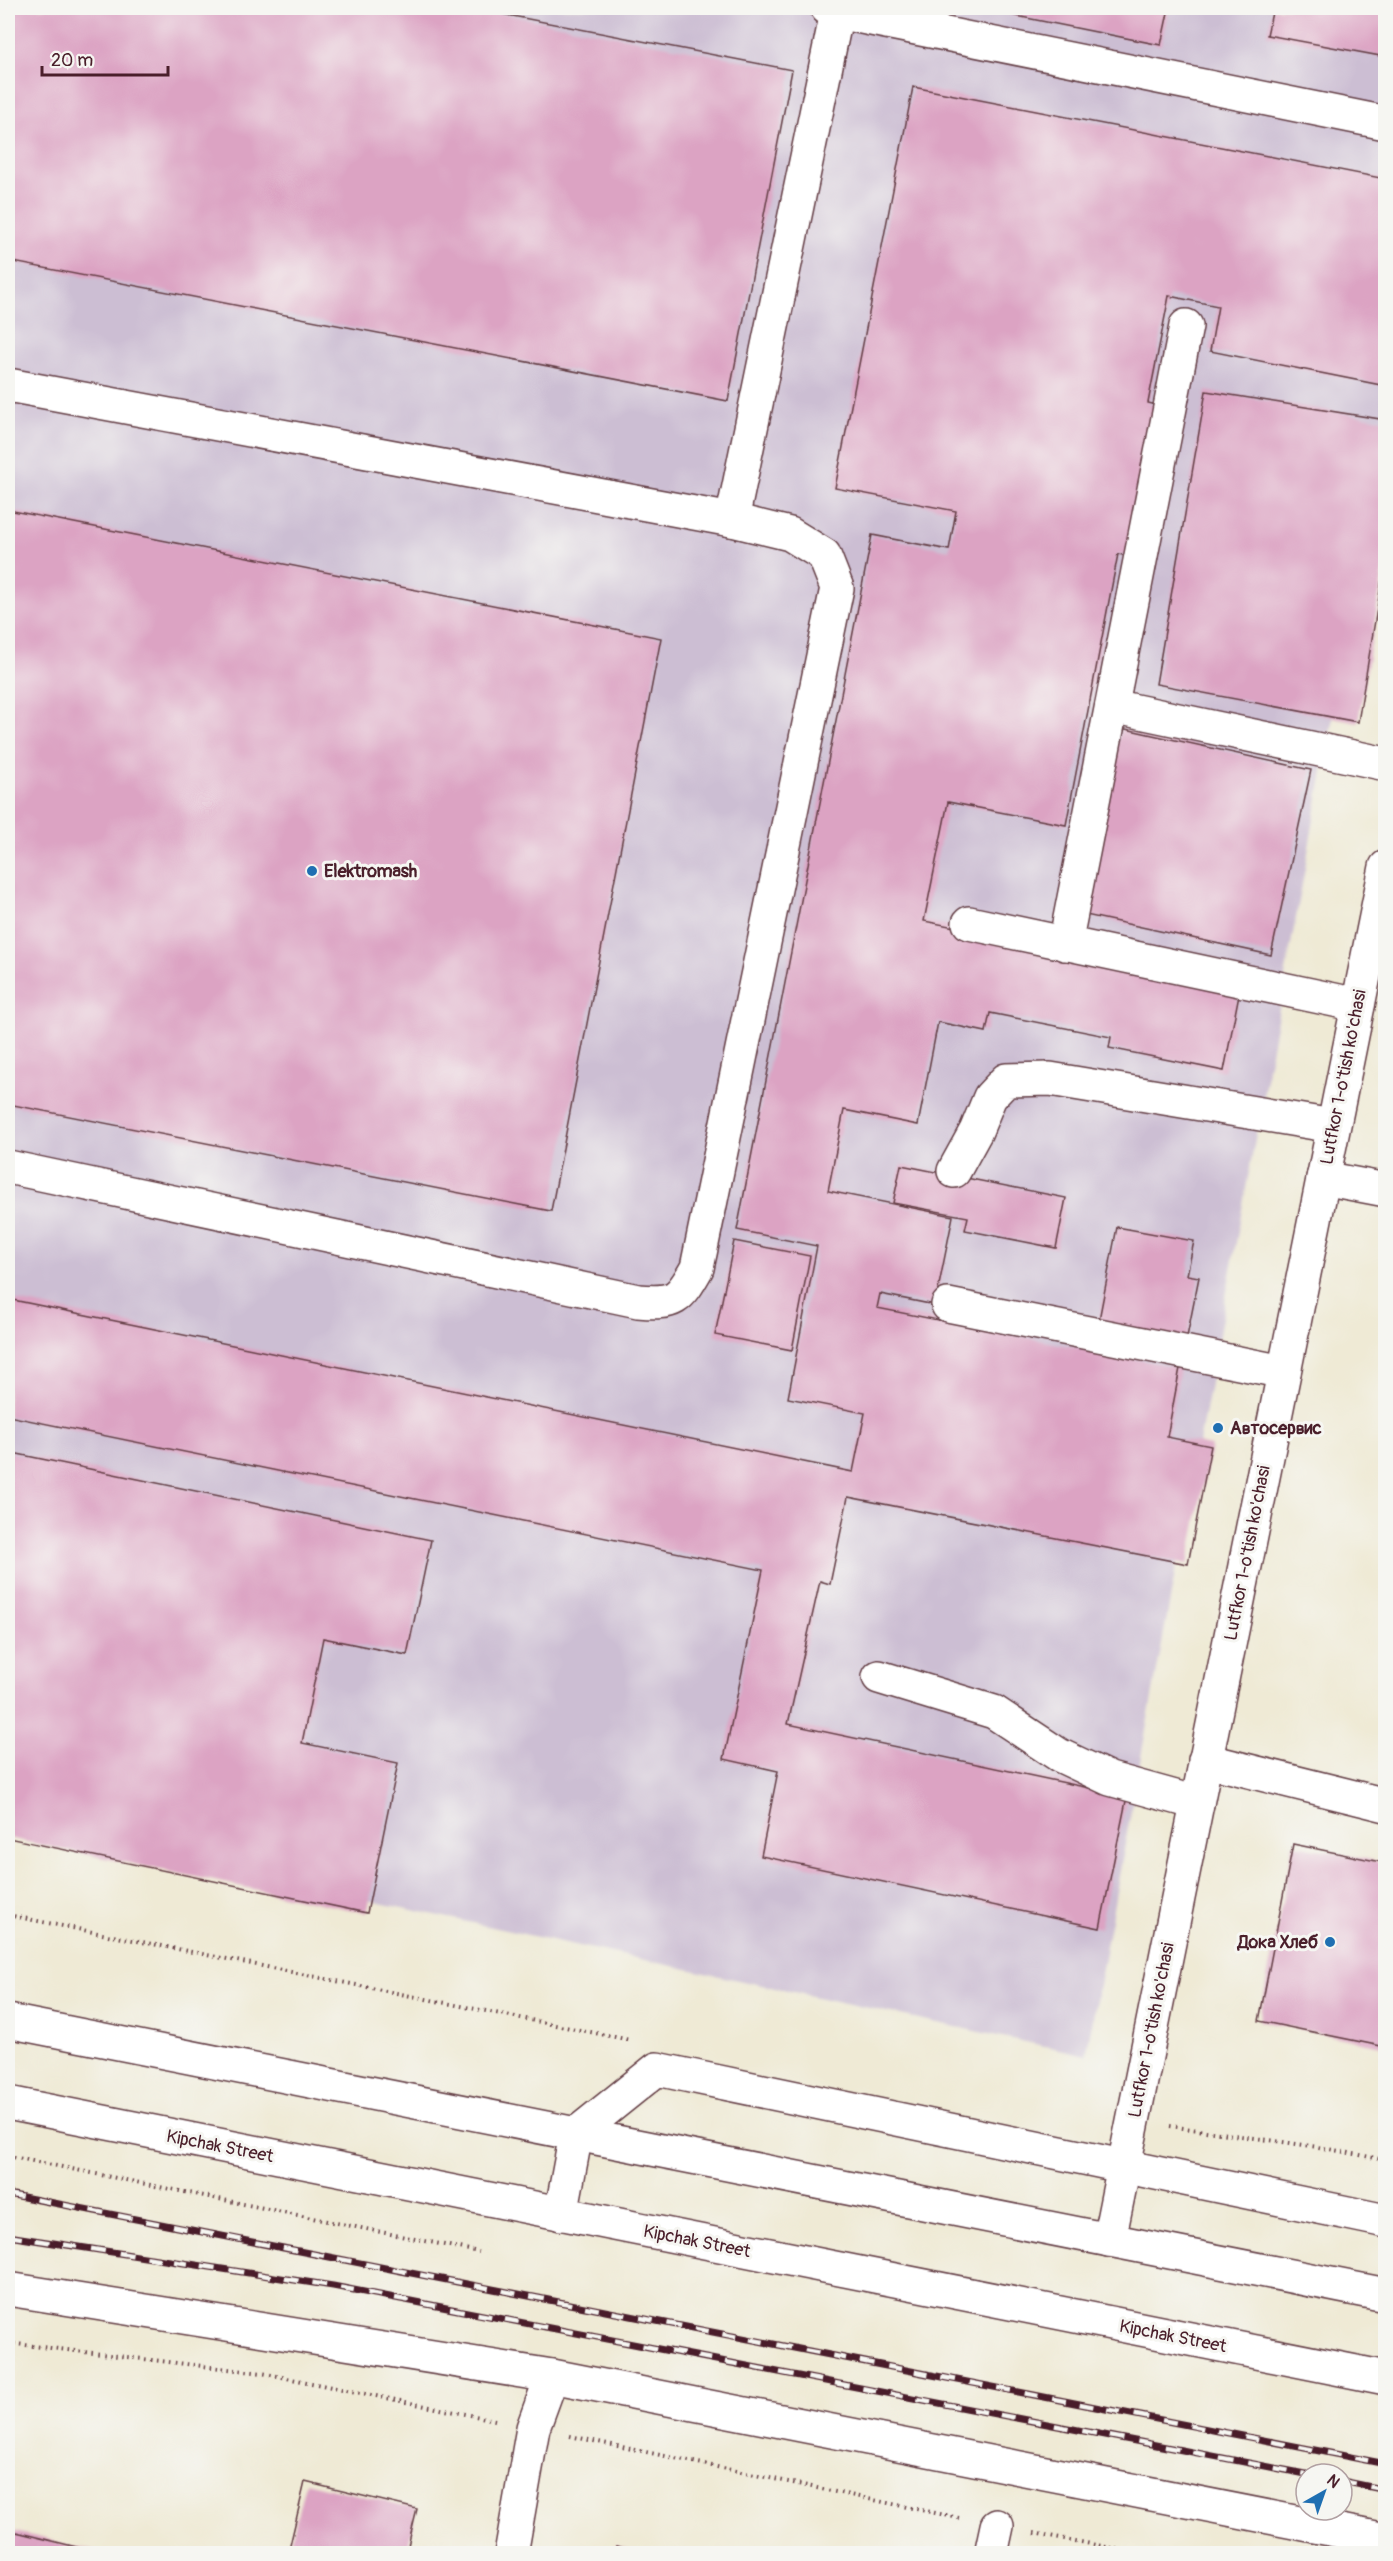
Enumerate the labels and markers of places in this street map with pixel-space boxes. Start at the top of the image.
place label: Elektromash [324,860,418,883]
marker: Elektromash [305,864,319,878]
place label: Автосервис [1230,1417,1322,1440]
marker: Автосервис [1211,1421,1225,1435]
place label: Дока Хлеб [1237,1931,1319,1954]
marker: Дока Хлеб [1323,1935,1337,1949]

